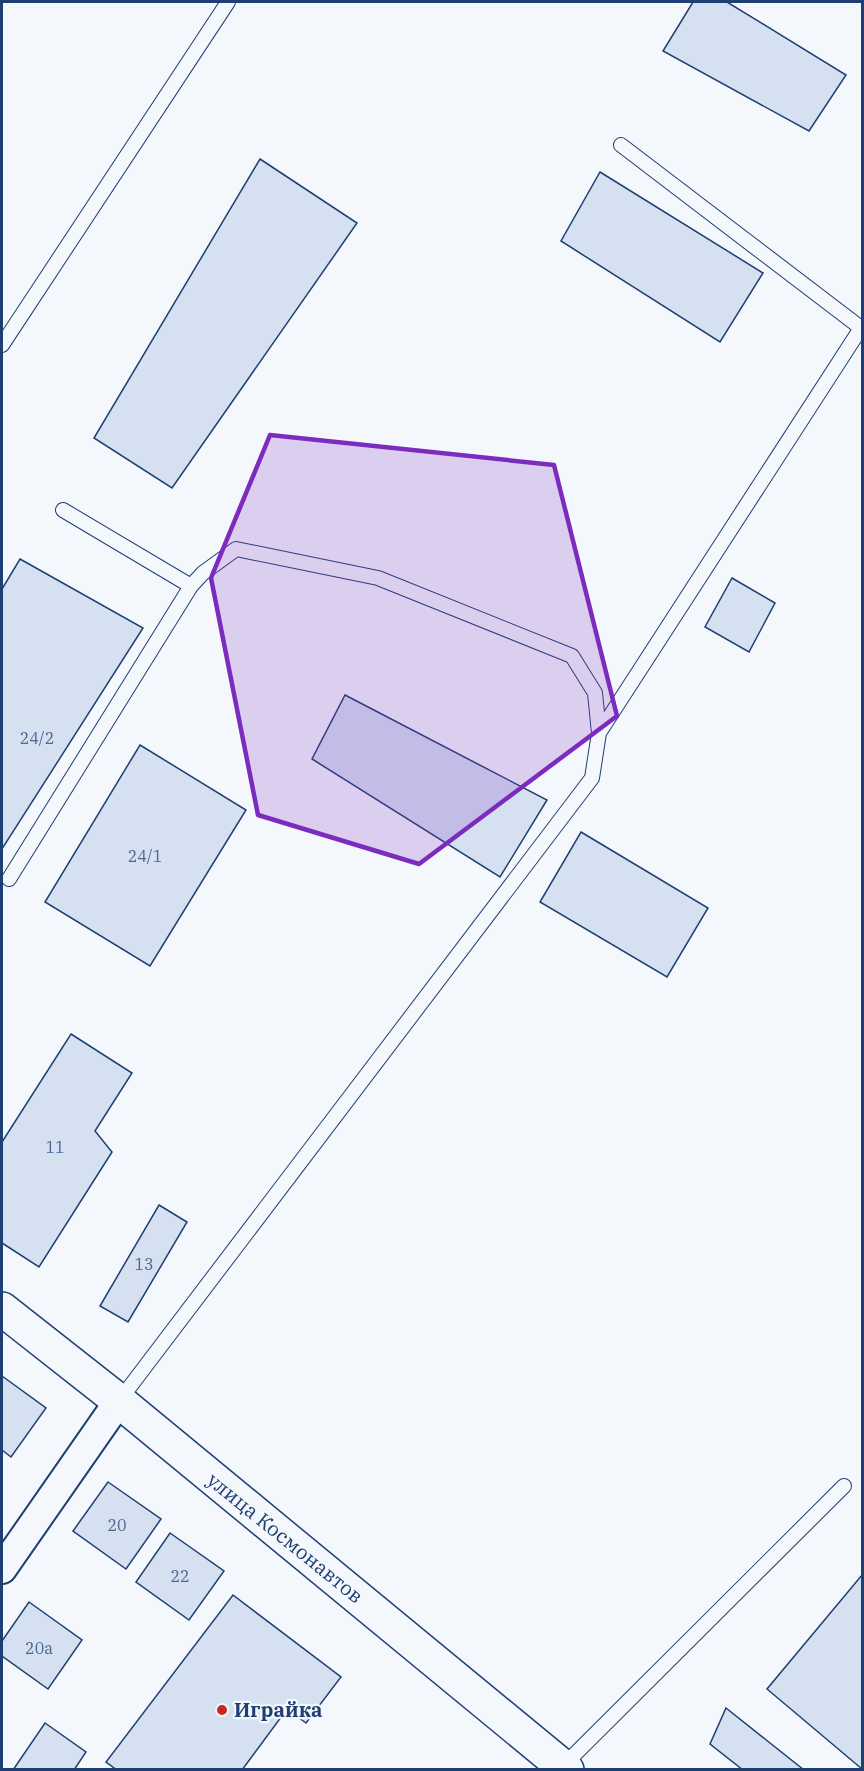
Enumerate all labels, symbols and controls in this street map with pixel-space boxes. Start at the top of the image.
house number: 24/2 [20,728,54,748]
house number: 24/1 [128,846,162,866]
house number: 11 [45,1137,65,1157]
house number: 13 [134,1254,154,1274]
street label: улица Космонавтов [202,1466,369,1609]
house number: 20 [107,1515,127,1535]
house number: 22 [170,1566,190,1586]
house number: 20а [25,1638,53,1658]
place label: Играйка [234,1696,322,1723]
marker: Играйка [215,1703,229,1717]

